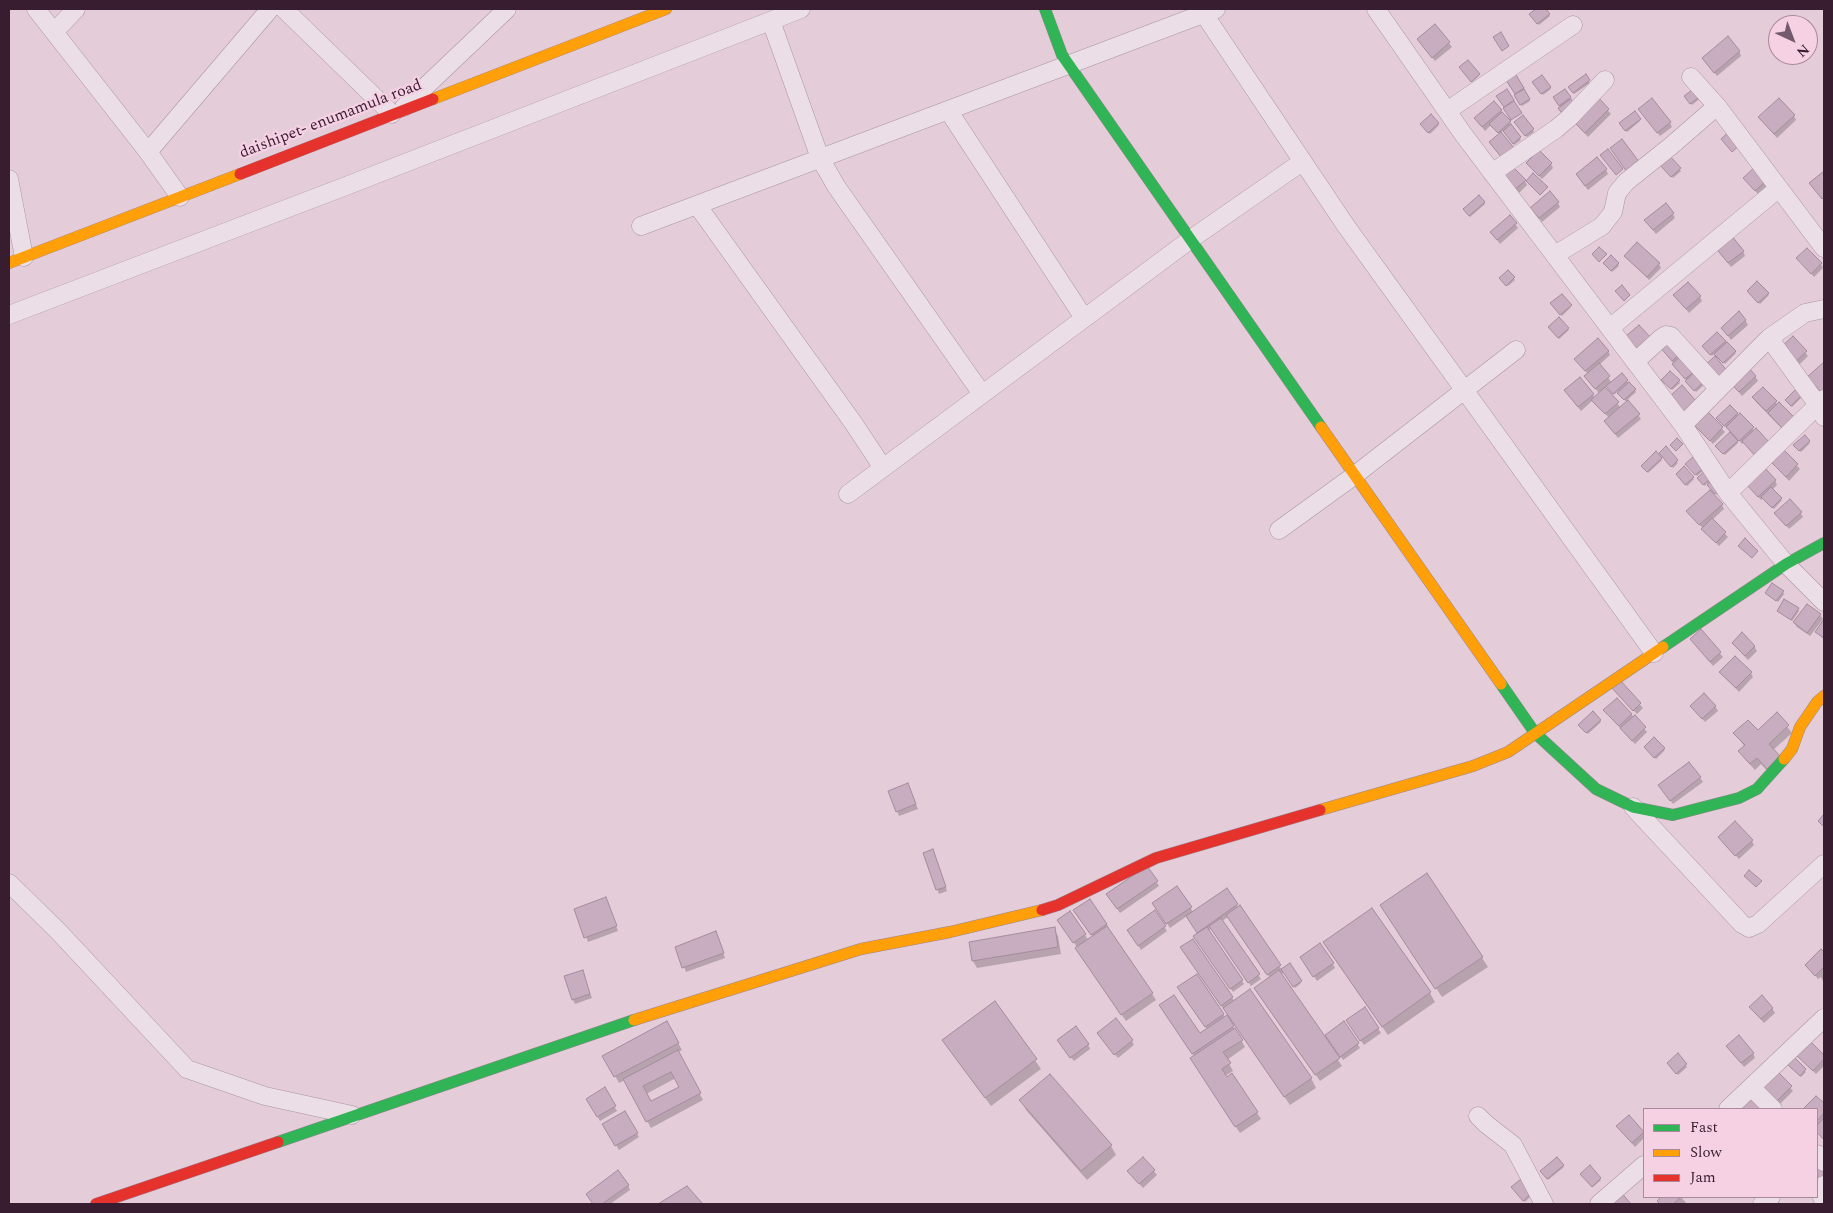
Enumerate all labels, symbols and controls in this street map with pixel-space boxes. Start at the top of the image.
north arrow [1768,15,1818,65]
text: N [1792,39,1814,62]
street label: daishipet- enumamula road [237,76,425,164]
legend [1643,1108,1818,1198]
text: Fast [1690,1116,1718,1139]
text: Slow [1690,1141,1722,1164]
text: Jam [1690,1166,1716,1189]

